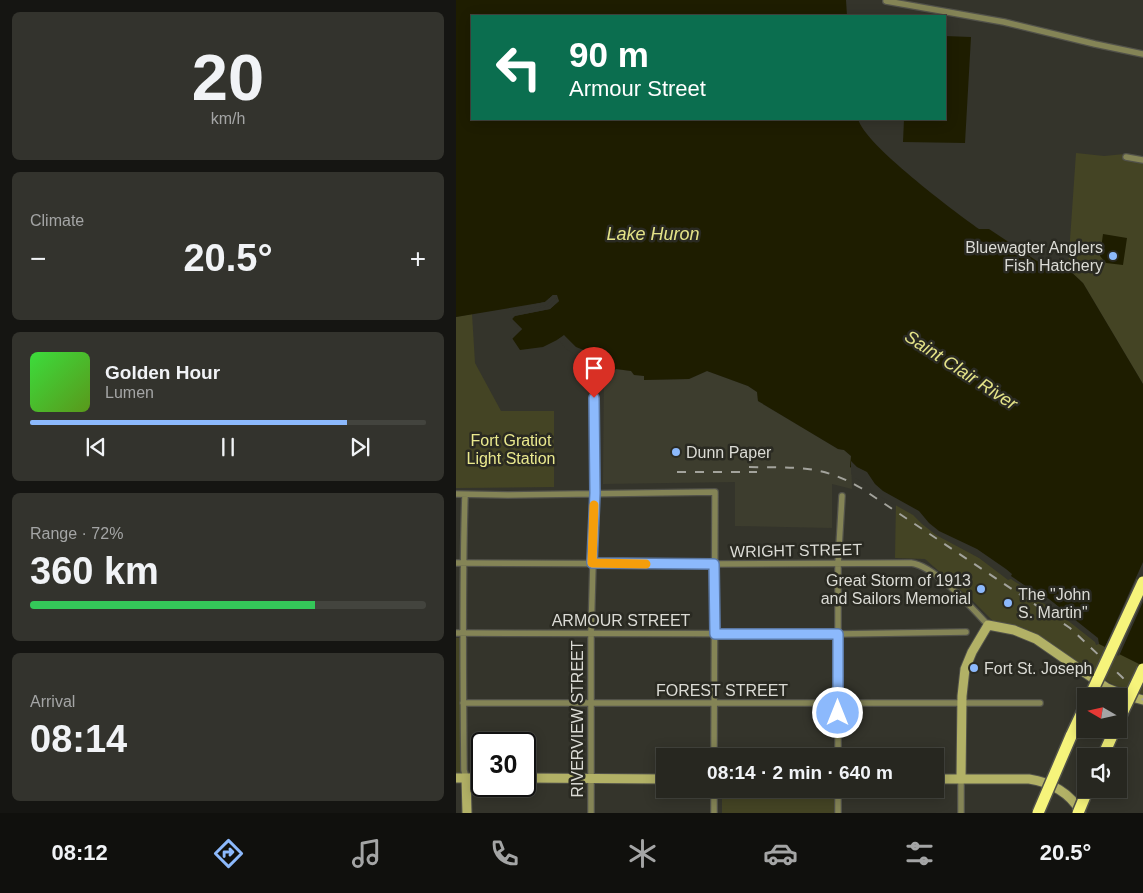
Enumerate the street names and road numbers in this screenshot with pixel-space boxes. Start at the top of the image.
street label: WRIGHT STREET [730,541,862,560]
street label: ARMOUR STREET [552,612,691,629]
street label: RIVERVIEW STREET [569,640,586,798]
street label: FOREST STREET [656,682,788,699]

